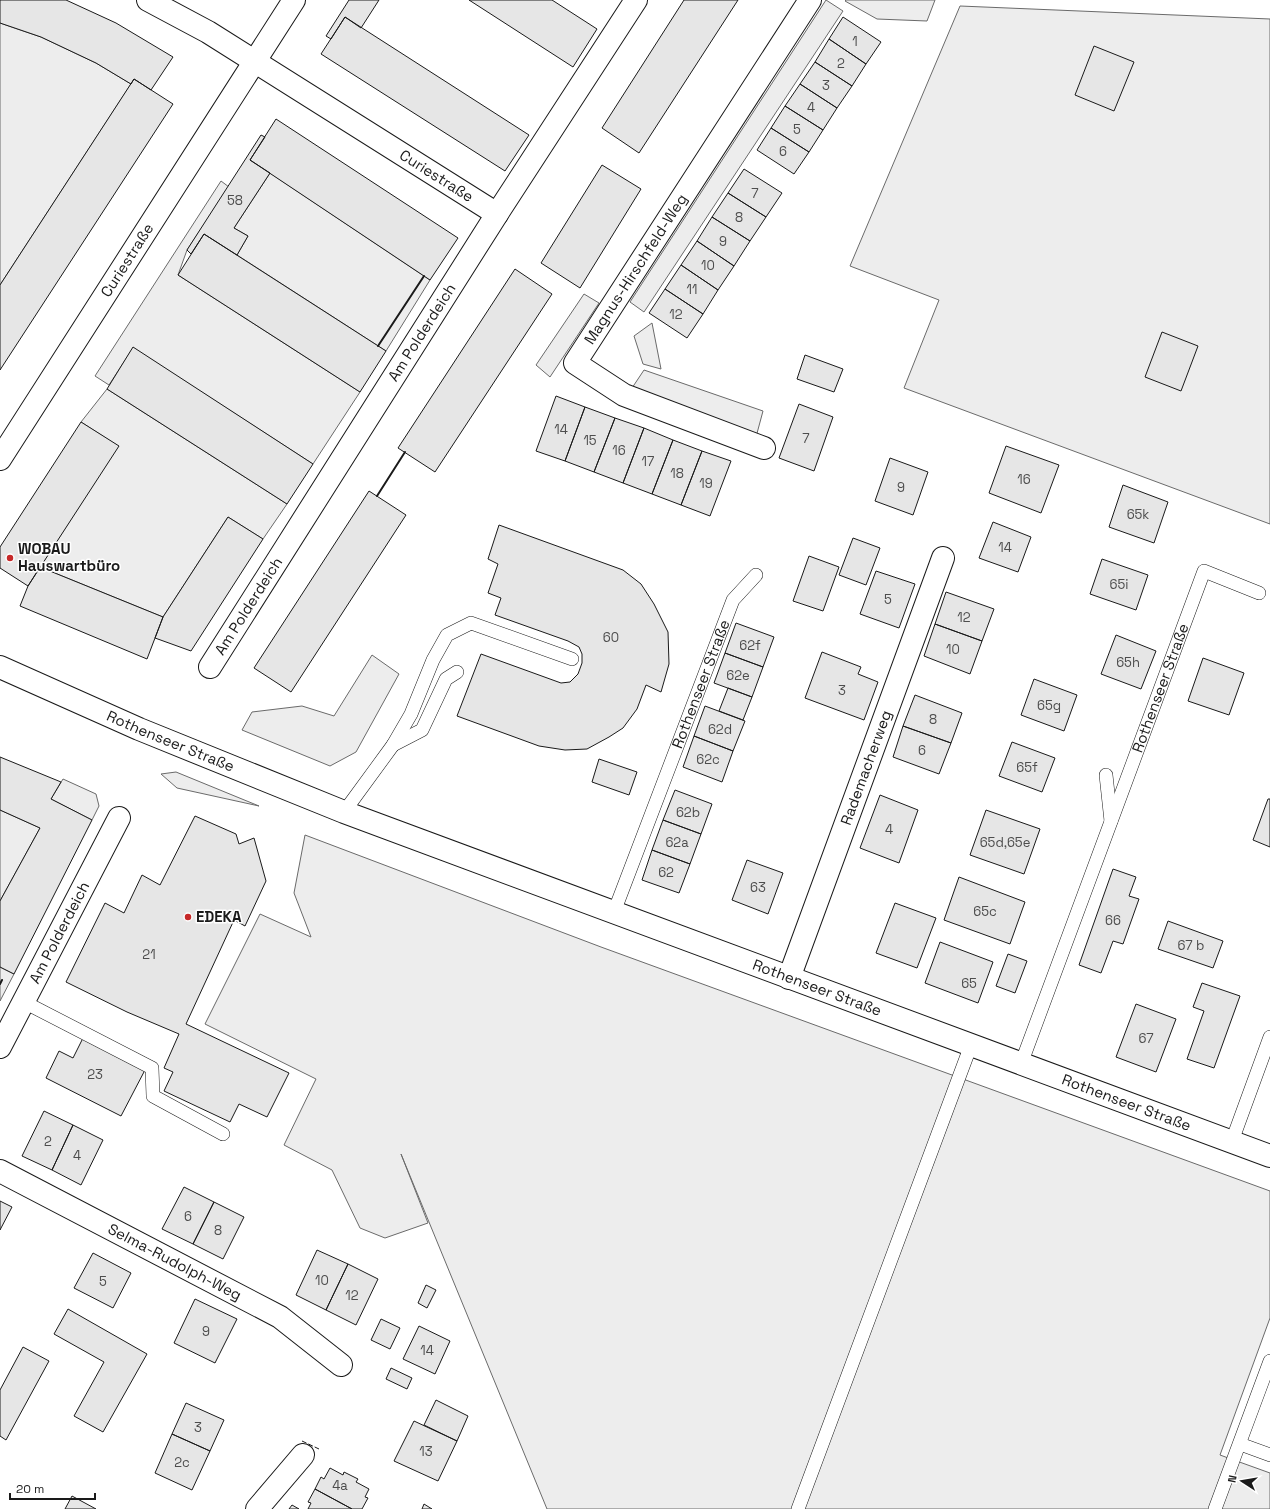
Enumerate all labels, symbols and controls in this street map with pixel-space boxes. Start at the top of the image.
house number: 1 [852,33,858,50]
house number: 2 [837,55,845,72]
house number: 3 [822,77,830,94]
house number: 4 [807,99,815,116]
house number: 5 [793,121,801,138]
house number: 6 [779,143,787,160]
street label: Curiestraße [396,145,477,206]
house number: 7 [751,185,759,202]
street label: Magnus-Hirschfeld-Weg [580,190,691,348]
house number: 58 [227,192,243,209]
house number: 8 [735,209,743,226]
street label: Curiestraße [96,219,158,301]
house number: 9 [719,233,727,250]
house number: 10 [701,257,715,274]
street label: Am Polderdeich [383,280,460,385]
house number: 11 [687,281,697,298]
house number: 12 [669,306,683,323]
house number: 14 [554,421,568,438]
house number: 7 [802,430,810,447]
house number: 15 [583,432,597,449]
house number: 16 [612,442,626,459]
house number: 17 [642,453,654,470]
house number: 18 [670,465,684,482]
house number: 16 [1017,471,1031,488]
house number: 19 [699,475,713,492]
house number: 9 [897,479,905,496]
house number: 65k [1127,506,1149,523]
place label: WOBAU Hauswartbüro [18,539,120,575]
house number: 14 [998,539,1012,556]
marker: WOBAU Hauswartbüro [5,553,15,563]
street label: Am Polderdeich [210,553,286,658]
house number: 65i [1110,576,1128,593]
house number: 5 [884,591,892,608]
house number: 12 [957,609,971,626]
street label: Rothenseer Straße [667,617,734,751]
street label: Rothenseer Straße [1127,621,1193,755]
house number: 60 [603,629,619,646]
house number: 62f [739,637,761,654]
house number: 10 [946,641,960,658]
house number: 65h [1116,654,1140,671]
house number: 62e [726,667,750,684]
house number: 3 [838,682,846,699]
house number: 65g [1037,697,1061,714]
street label: Rothenseer Straße [104,706,237,776]
street label: Rademacherweg [836,707,895,828]
house number: 8 [929,711,937,728]
house number: 62d [708,721,732,738]
house number: 6 [918,742,926,759]
house number: 62c [696,751,720,768]
house number: 65f [1016,759,1038,776]
house number: 62b [676,804,700,821]
house number: 4 [885,821,893,838]
house number: 62a [665,834,689,851]
house number: 65d,65e [980,834,1030,851]
house number: 62 [658,864,674,881]
street label: Am Polderdeich [25,878,93,987]
house number: 63 [750,879,766,896]
house number: 65c [973,903,997,920]
place label: EDEKA [196,907,242,926]
marker: EDEKA [183,912,193,922]
house number: 66 [1105,912,1121,929]
house number: 67 b [1178,937,1204,954]
house number: 21 [142,946,156,963]
street label: Rothenseer Straße [750,955,885,1020]
house number: 65 [961,975,977,992]
house number: 67 [1138,1030,1154,1047]
house number: 23 [87,1066,103,1083]
street label: Rothenseer Straße [1059,1070,1194,1135]
house number: 2 [44,1133,52,1150]
house number: 4 [73,1147,81,1164]
house number: 6 [184,1208,192,1225]
street label: Selma-Rudolph-Weg [105,1219,245,1304]
house number: 8 [214,1222,222,1239]
house number: 10 [315,1272,329,1289]
house number: 5 [99,1273,107,1290]
house number: 12 [345,1287,359,1304]
house number: 9 [202,1323,210,1340]
house number: 14 [420,1342,434,1359]
house number: 3 [194,1419,202,1436]
house number: 13 [419,1443,433,1460]
house number: 2c [174,1454,190,1471]
north arrow [1222,1461,1262,1501]
text: N [1225,1474,1240,1484]
scale bar [10,1475,95,1501]
house number: 4a [332,1477,348,1494]
text: 20 m [16,1481,44,1497]

